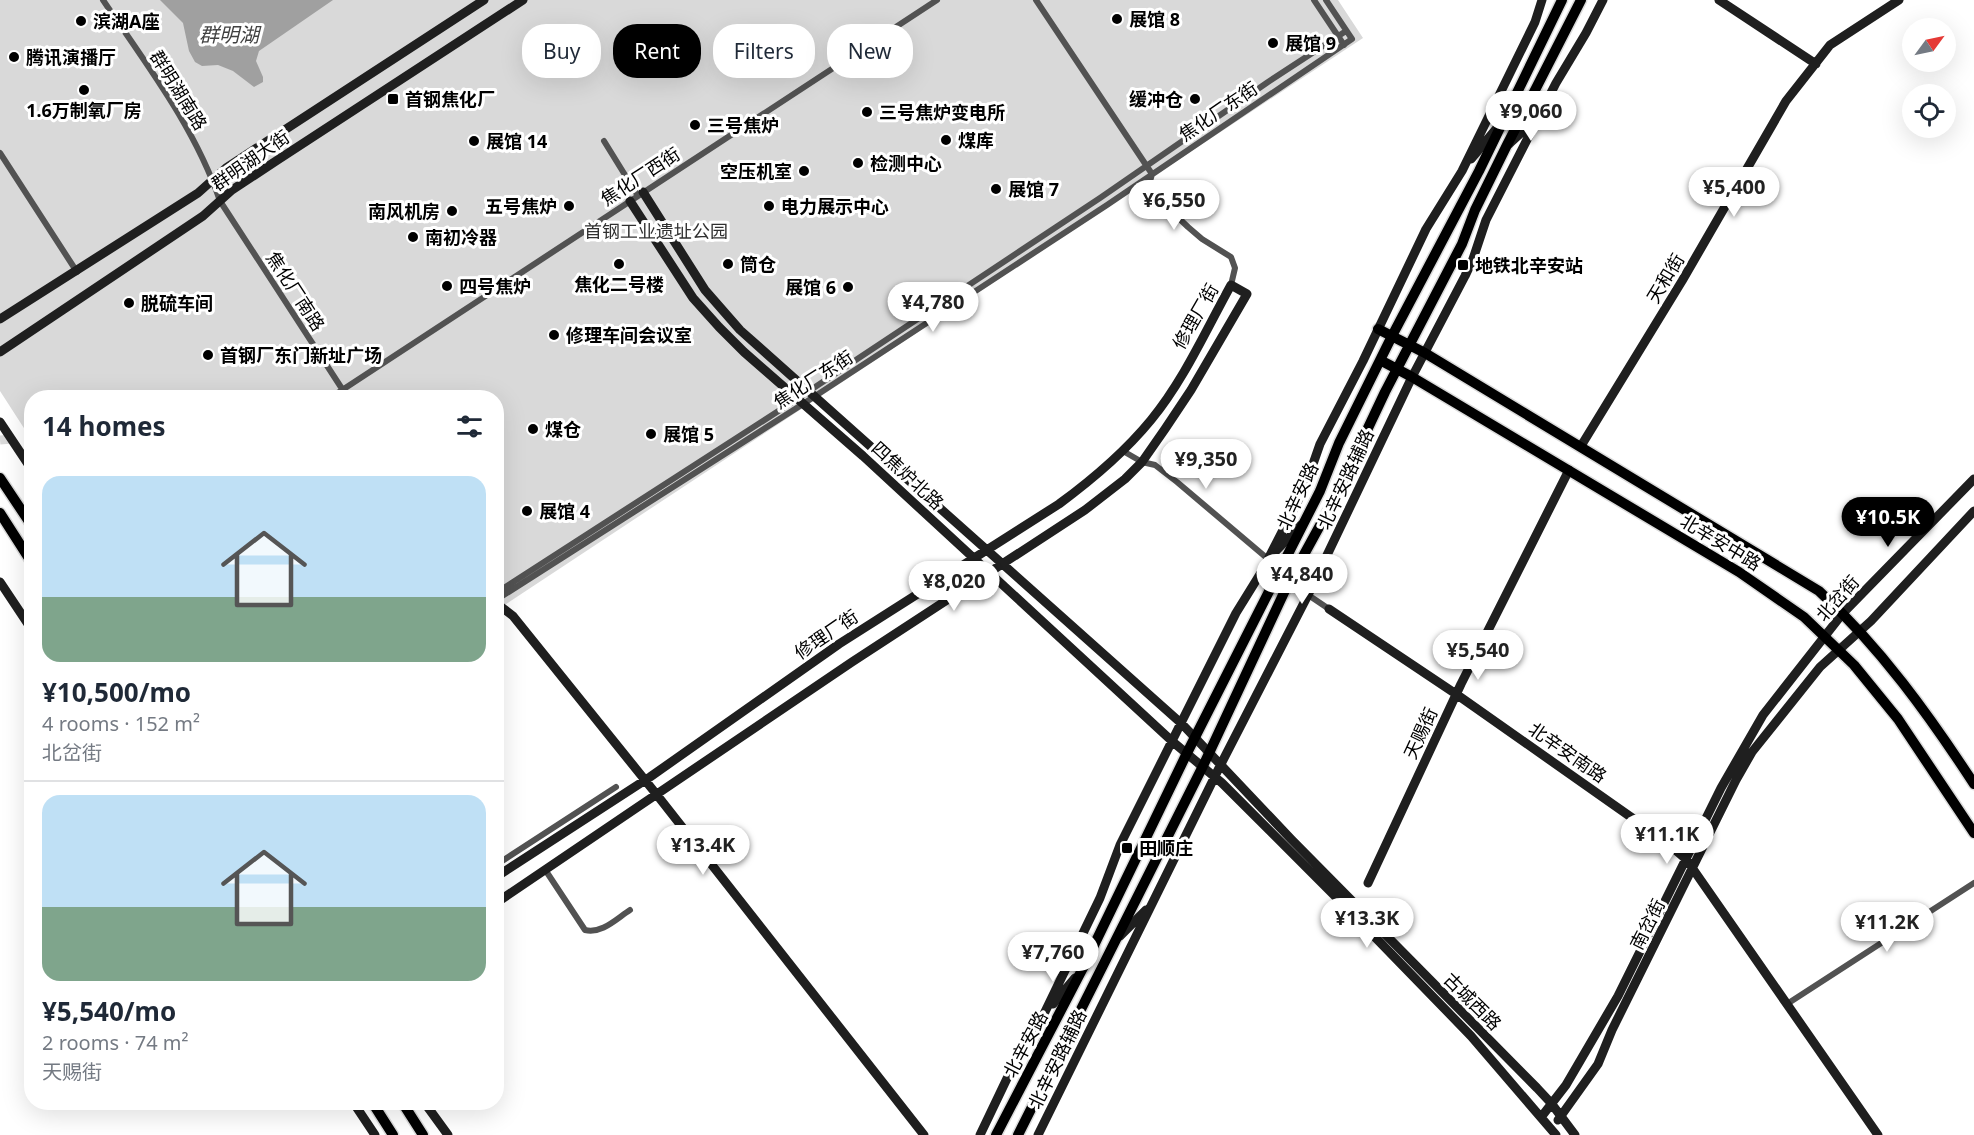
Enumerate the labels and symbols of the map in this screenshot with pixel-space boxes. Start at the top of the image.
place label: 展馆 8 [1129,7,1180,31]
place label: 滨湖A座 [93,9,159,33]
marker: 展馆 8 [1110,12,1124,26]
marker: 滨湖A座 [74,14,88,28]
north arrow [1902,18,1956,72]
water label: 群明湖 [199,21,262,48]
place label: 展馆 9 [1285,31,1336,55]
marker: 展馆 9 [1266,36,1280,50]
place label: 腾讯演播厅 [26,45,116,69]
street label: 群明湖南路 [145,45,213,135]
marker: 腾讯演播厅 [7,50,21,64]
street label: 焦化厂东街 [1174,76,1262,146]
marker: 1.6万制氧厂房 [77,83,91,97]
place label: 首钢焦化厂 [405,87,495,111]
place label: 缓冲仓 [1129,87,1183,111]
pin: ¥9,060 [1482,91,1580,142]
marker: 首钢焦化厂 [386,92,400,106]
marker: 缓冲仓 [1188,92,1202,106]
place label: 1.6万制氧厂房 [26,98,142,122]
place label: 三号焦炉变电所 [879,100,1005,124]
marker: 三号焦炉变电所 [860,105,874,119]
place label: 三号焦炉 [707,113,779,137]
marker: 三号焦炉 [688,118,702,132]
street label: 群明湖大街 [206,124,294,196]
place label: 煤库 [958,128,994,152]
place label: 展馆 14 [486,129,547,153]
marker: 煤库 [939,133,953,147]
marker: 展馆 14 [467,134,481,148]
street label: 焦化厂西街 [596,141,684,211]
place label: 检测中心 [870,151,942,175]
marker: 检测中心 [851,156,865,170]
place label: 空压机室 [720,159,792,183]
marker: 空压机室 [797,164,811,178]
pin: ¥5,400 [1685,167,1783,218]
place label: 展馆 7 [1008,177,1059,201]
pin: ¥6,550 [1125,180,1223,231]
marker: 展馆 7 [989,182,1003,196]
place label: 五号焦炉 [485,194,557,218]
place label: 电力展示中心 [781,194,889,218]
place label: 南风机房 [368,199,440,223]
marker: 五号焦炉 [562,199,576,213]
marker: 电力展示中心 [762,199,776,213]
marker: 南风机房 [445,204,459,218]
park label: 首钢工业遗址公园 [584,219,728,243]
place label: 南初冷器 [425,225,497,249]
marker: 南初冷器 [406,230,420,244]
street label: 焦化厂南路 [261,247,331,335]
street label: 天和街 [1641,249,1689,307]
place label: 筒仓 [740,252,776,276]
place label: 地铁北辛安站 [1475,253,1583,277]
marker: 焦化二号楼 [612,257,626,271]
marker: 筒仓 [721,257,735,271]
marker: 地铁北辛安站 [1456,258,1470,272]
place label: 焦化二号楼 [574,272,664,296]
place label: 四号焦炉 [459,274,531,298]
place label: 展馆 6 [785,275,836,299]
marker: 四号焦炉 [440,279,454,293]
street label: 修理厂街 [1167,279,1223,353]
marker: 展馆 6 [841,280,855,294]
pin: ¥4,780 [884,282,982,333]
place label: 脱硫车间 [141,291,213,315]
marker: 脱硫车间 [122,296,136,310]
place label: 修理车间会议室 [566,323,692,347]
marker: 修理车间会议室 [547,328,561,342]
place label: 首钢厂东门新址广场 [220,343,382,367]
street label: 焦化厂东街 [769,344,857,414]
marker: 首钢厂东门新址广场 [201,348,215,362]
place label: 煤仓 [545,417,581,441]
marker: 煤仓 [526,422,540,436]
place label: 展馆 5 [663,422,714,446]
street label: 北辛安路辅路 [1311,425,1379,533]
marker: 展馆 5 [644,427,658,441]
street label: 四焦炉北路 [867,436,949,514]
pin: ¥9,350 [1157,439,1255,490]
street label: 北辛安路 [1271,458,1323,534]
pin: ¥10.5K [1839,497,1937,548]
place label: 展馆 4 [539,499,590,523]
marker: 展馆 4 [520,504,534,518]
street label: 北辛安中路 [1676,509,1766,575]
pin: ¥4,840 [1253,554,1351,605]
pin: ¥8,020 [905,561,1003,612]
street label: 北岔街 [1810,570,1864,626]
street label: 修理厂街 [789,604,863,664]
pin: ¥5,540 [1429,630,1527,681]
street label: 天赐街 [1398,703,1442,763]
street label: 北辛安南路 [1524,716,1612,788]
pin: ¥11.1K [1618,814,1716,865]
pin: ¥13.4K [654,825,752,876]
place label: 田顺庄 [1139,836,1193,860]
marker: 田顺庄 [1120,841,1134,855]
street label: 南岔街 [1624,894,1670,954]
pin: ¥13.3K [1318,898,1416,949]
pin: ¥11.2K [1838,902,1936,953]
pin: ¥7,760 [1004,932,1102,983]
street label: 古城西路 [1439,967,1507,1035]
street label: 北辛安路辅路 [1023,1005,1091,1113]
street label: 北辛安路 [998,1007,1052,1081]

